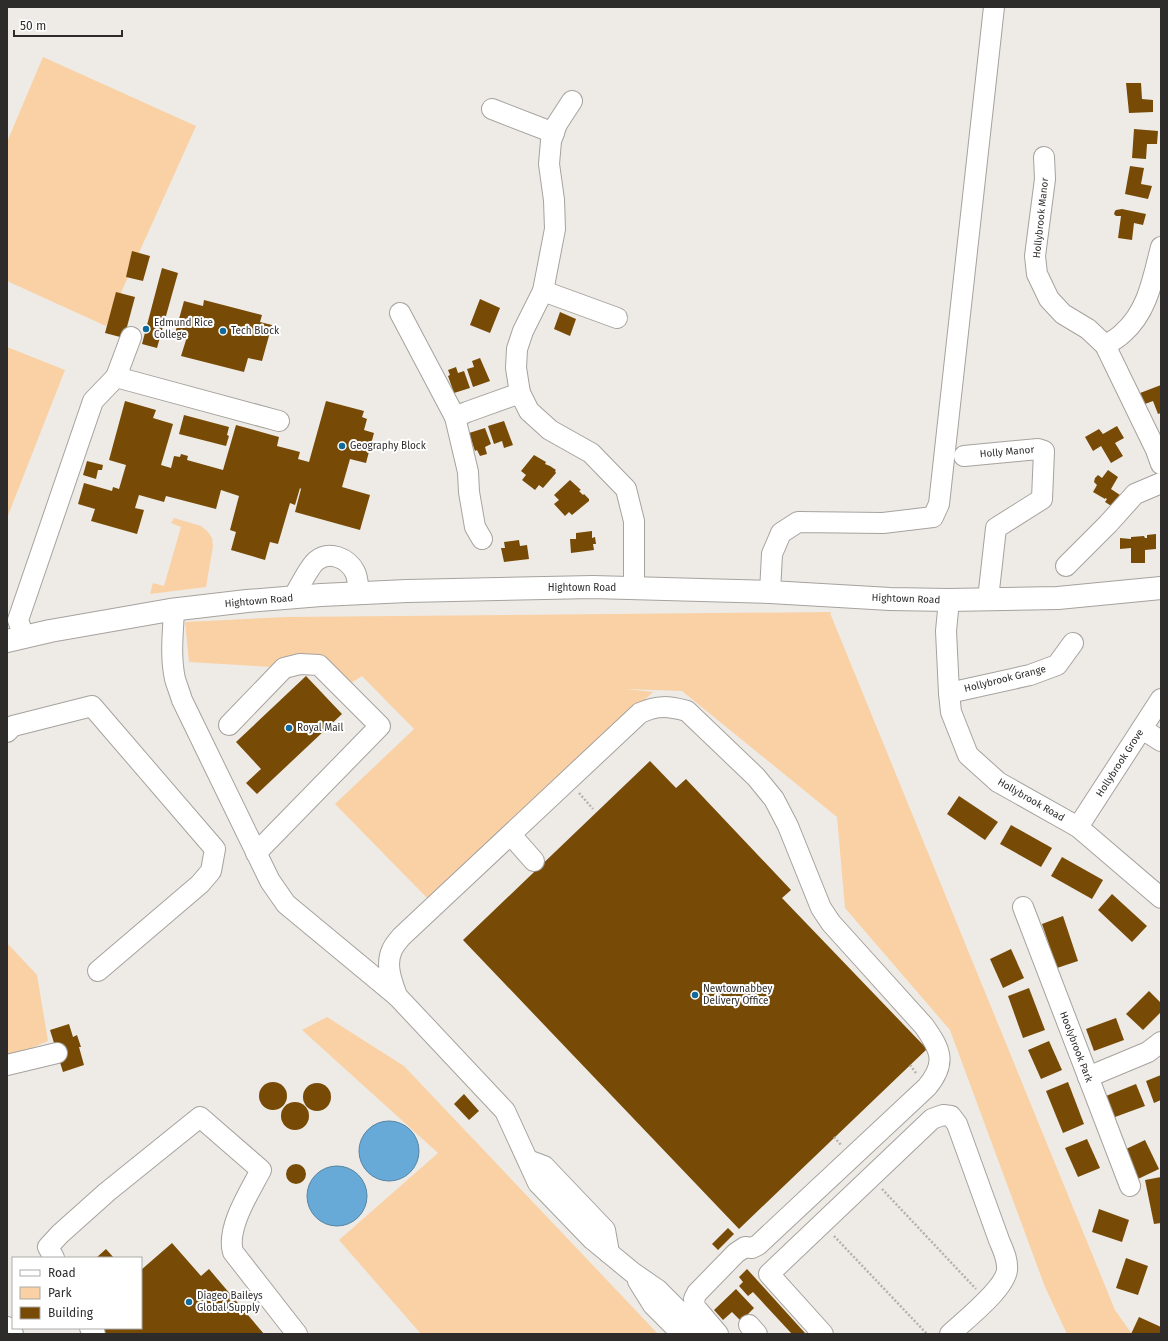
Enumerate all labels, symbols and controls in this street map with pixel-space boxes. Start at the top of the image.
scale bar [14,12,122,38]
text: 50 m [20,19,46,33]
street label: Hollybrook Manor [1031,177,1051,259]
place label: Edmund Rice College [154,317,213,341]
marker: Edmund Rice College [141,324,151,334]
place label: Tech Block [231,325,280,337]
marker: Tech Block [218,326,228,336]
place label: Geography Block [350,440,427,452]
marker: Geography Block [337,441,347,451]
street label: Holly Manor [979,444,1035,460]
street label: Hightown Road [548,582,616,594]
street label: Hightown Road [224,592,294,610]
street label: Hightown Road [871,592,941,606]
street label: Hollybrook Grange [963,663,1047,695]
place label: Royal Mail [297,722,343,734]
marker: Royal Mail [284,723,294,733]
street label: Hollybrook Grove [1094,727,1146,799]
street label: Hollybrook Road [995,776,1067,824]
place label: Newtownabbey Delivery Office [703,983,773,1007]
marker: Newtownabbey Delivery Office [690,990,700,1000]
street label: Hoolybrook Park [1057,1010,1095,1085]
legend [12,1257,142,1329]
text: Road [48,1266,76,1280]
text: Park [48,1286,72,1300]
place label: Diageo Baileys Global Supply [197,1290,263,1314]
marker: Diageo Baileys Global Supply [184,1297,194,1307]
text: Building [48,1306,94,1320]

